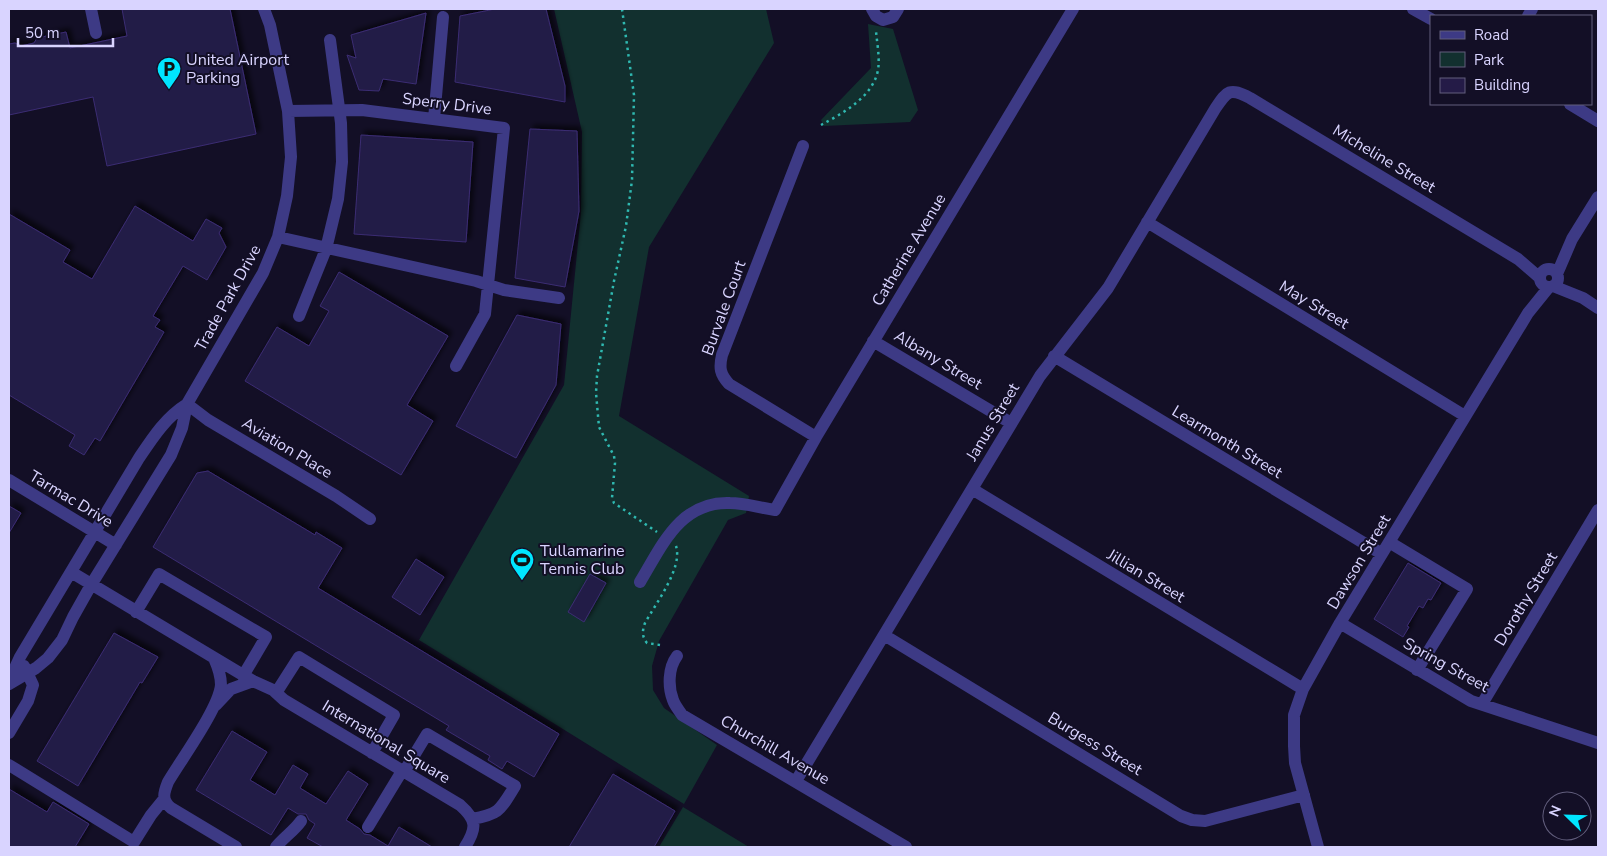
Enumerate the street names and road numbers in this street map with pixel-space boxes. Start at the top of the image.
street label: Sperry Drive [401,88,493,120]
street label: Micheline Street [1329,120,1440,199]
street label: Catherine Avenue [867,190,951,310]
street label: Trade Park Drive [190,241,266,355]
street label: Burvale Court [697,257,752,359]
street label: May Street [1275,275,1353,335]
street label: Albany Street [890,325,987,395]
street label: Janus Street [961,379,1025,466]
street label: Learmonth Street [1168,400,1287,484]
street label: Aviation Place [238,412,336,484]
street label: Tarmac Drive [25,465,117,533]
street label: Dawson Street [1322,510,1396,614]
street label: Jillian Street [1102,544,1189,608]
street label: Dorothy Street [1489,548,1563,650]
street label: Spring Street [1399,632,1493,698]
street label: International Square [318,695,454,789]
street label: Burgess Street [1044,707,1147,781]
street label: Churchill Avenue [716,710,834,790]

